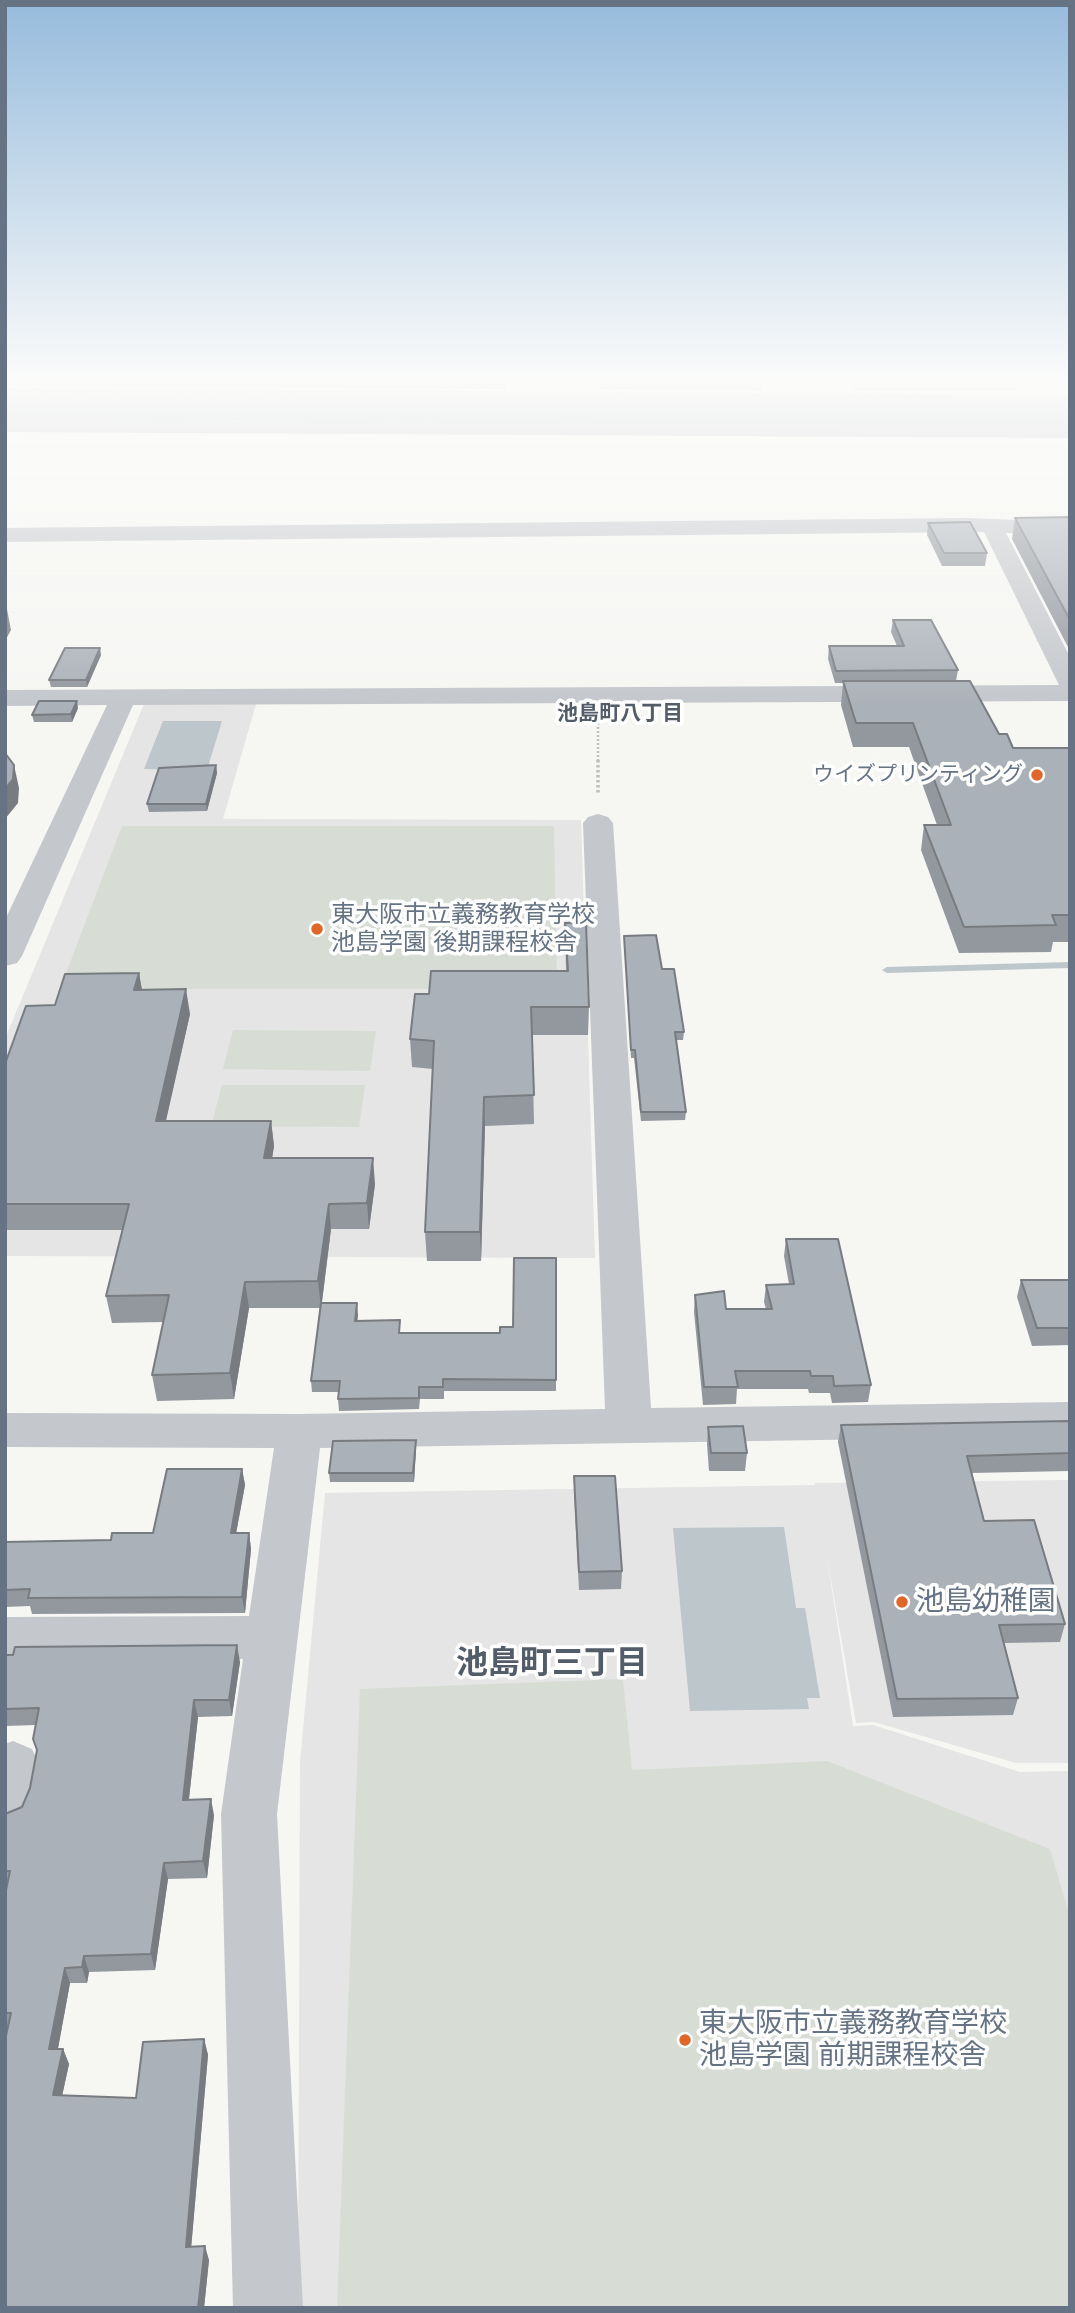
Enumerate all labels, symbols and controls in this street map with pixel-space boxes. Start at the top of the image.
district label: 池島町八丁目 [557,701,683,727]
place label: ウイズプリンティング [813,762,1023,788]
marker: ウイズプリンティング [1029,767,1045,783]
place label: 東大阪市立義務教育学校 池島学園 後期課程校舎 [331,901,595,957]
marker: 東大阪市立義務教育学校 池島学園 後期課程校舎 [309,921,325,937]
place label: 池島幼稚園 [916,1585,1056,1619]
marker: 池島幼稚園 [894,1594,910,1610]
district label: 池島町三丁目 [456,1645,648,1683]
place label: 東大阪市立義務教育学校 池島学園 前期課程校舎 [699,2007,1007,2073]
marker: 東大阪市立義務教育学校 池島学園 前期課程校舎 [677,2032,693,2048]

